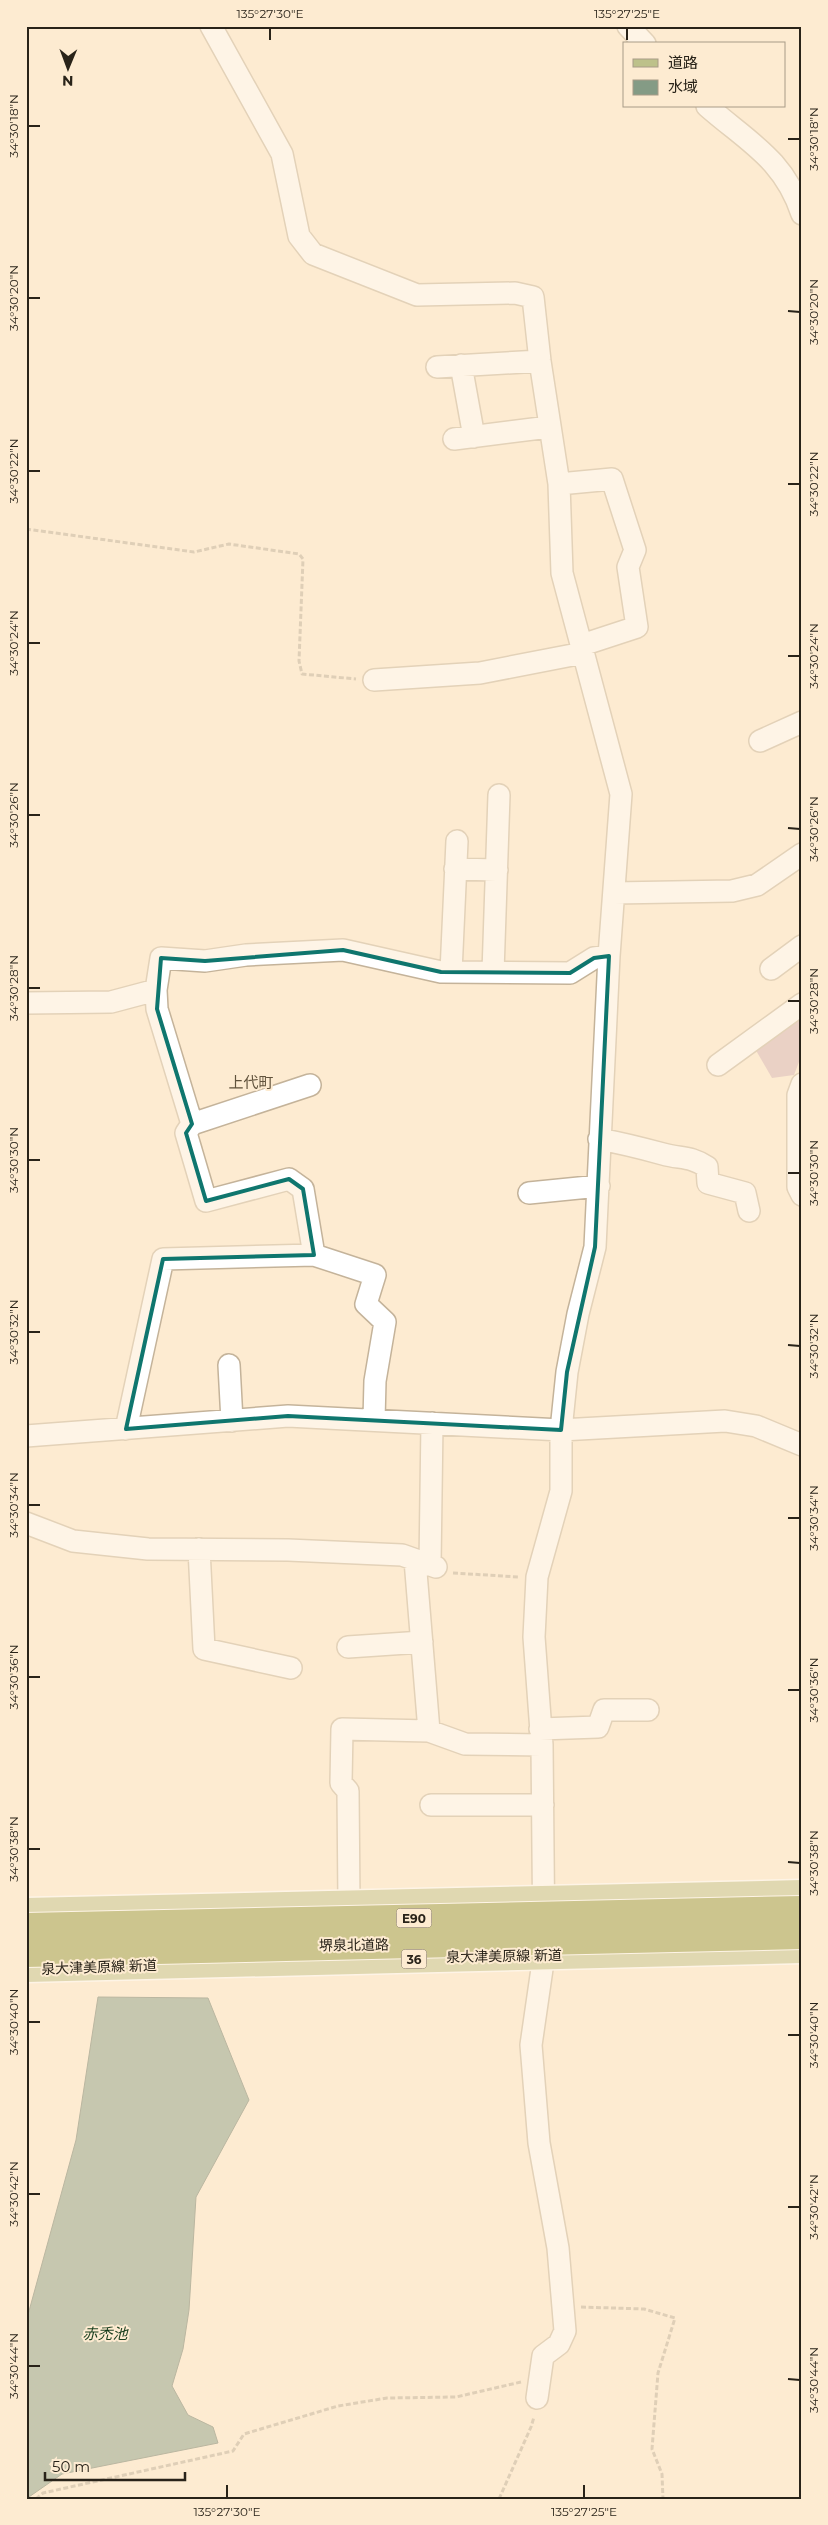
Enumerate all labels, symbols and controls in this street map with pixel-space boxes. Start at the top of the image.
text: 135°27'30"E [236,6,304,21]
text: 135°27'25"E [594,6,660,21]
north arrow [42,42,92,92]
legend [623,42,786,108]
text: 道路 [668,53,698,72]
text: N [62,72,74,90]
text: 水域 [668,77,698,96]
text: 34°30'18"N [6,94,21,158]
text: 34°30'18"N [806,107,821,171]
text: 34°30'20"N [6,265,21,331]
text: 34°30'20"N [806,279,821,345]
text: 34°30'22"N [6,439,21,503]
text: 34°30'22"N [806,452,821,516]
text: 34°30'24"N [6,610,21,676]
text: 34°30'24"N [806,623,821,689]
text: 34°30'26"N [6,782,21,848]
text: 34°30'26"N [806,796,821,862]
text: 34°30'28"N [6,955,21,1021]
text: 34°30'28"N [806,968,821,1034]
district label: 上代町 [228,1073,274,1092]
text: 34°30'30"N [6,1127,21,1193]
text: 34°30'30"N [806,1140,821,1206]
text: 34°30'32"N [6,1300,21,1364]
text: 34°30'32"N [806,1314,821,1378]
text: 34°30'34"N [6,1472,21,1538]
text: 34°30'34"N [806,1485,821,1551]
text: 34°30'36"N [6,1644,21,1710]
text: 34°30'36"N [806,1657,821,1723]
text: 34°30'38"N [6,1816,21,1882]
text: 34°30'38"N [806,1830,821,1896]
road number: E90 [396,1909,432,1928]
street label: 堺泉北道路 [319,1935,389,1955]
street label: 泉大津美原線 新道 [446,1946,562,1966]
road number: 36 [402,1950,426,1968]
street label: 泉大津美原線 新道 [41,1956,157,1978]
text: 34°30'40"N [6,1989,21,2055]
text: 34°30'40"N [806,2002,821,2068]
text: 34°30'42"N [6,2161,21,2227]
text: 34°30'42"N [806,2174,821,2240]
water label: 赤禿池 [82,2324,129,2343]
text: 34°30'44"N [6,2333,21,2399]
text: 34°30'44"N [806,2347,821,2413]
scale bar [45,2450,185,2482]
text: 50 m [52,2457,90,2476]
text: 135°27'30"E [193,2504,261,2519]
text: 135°27'25"E [551,2504,617,2519]

